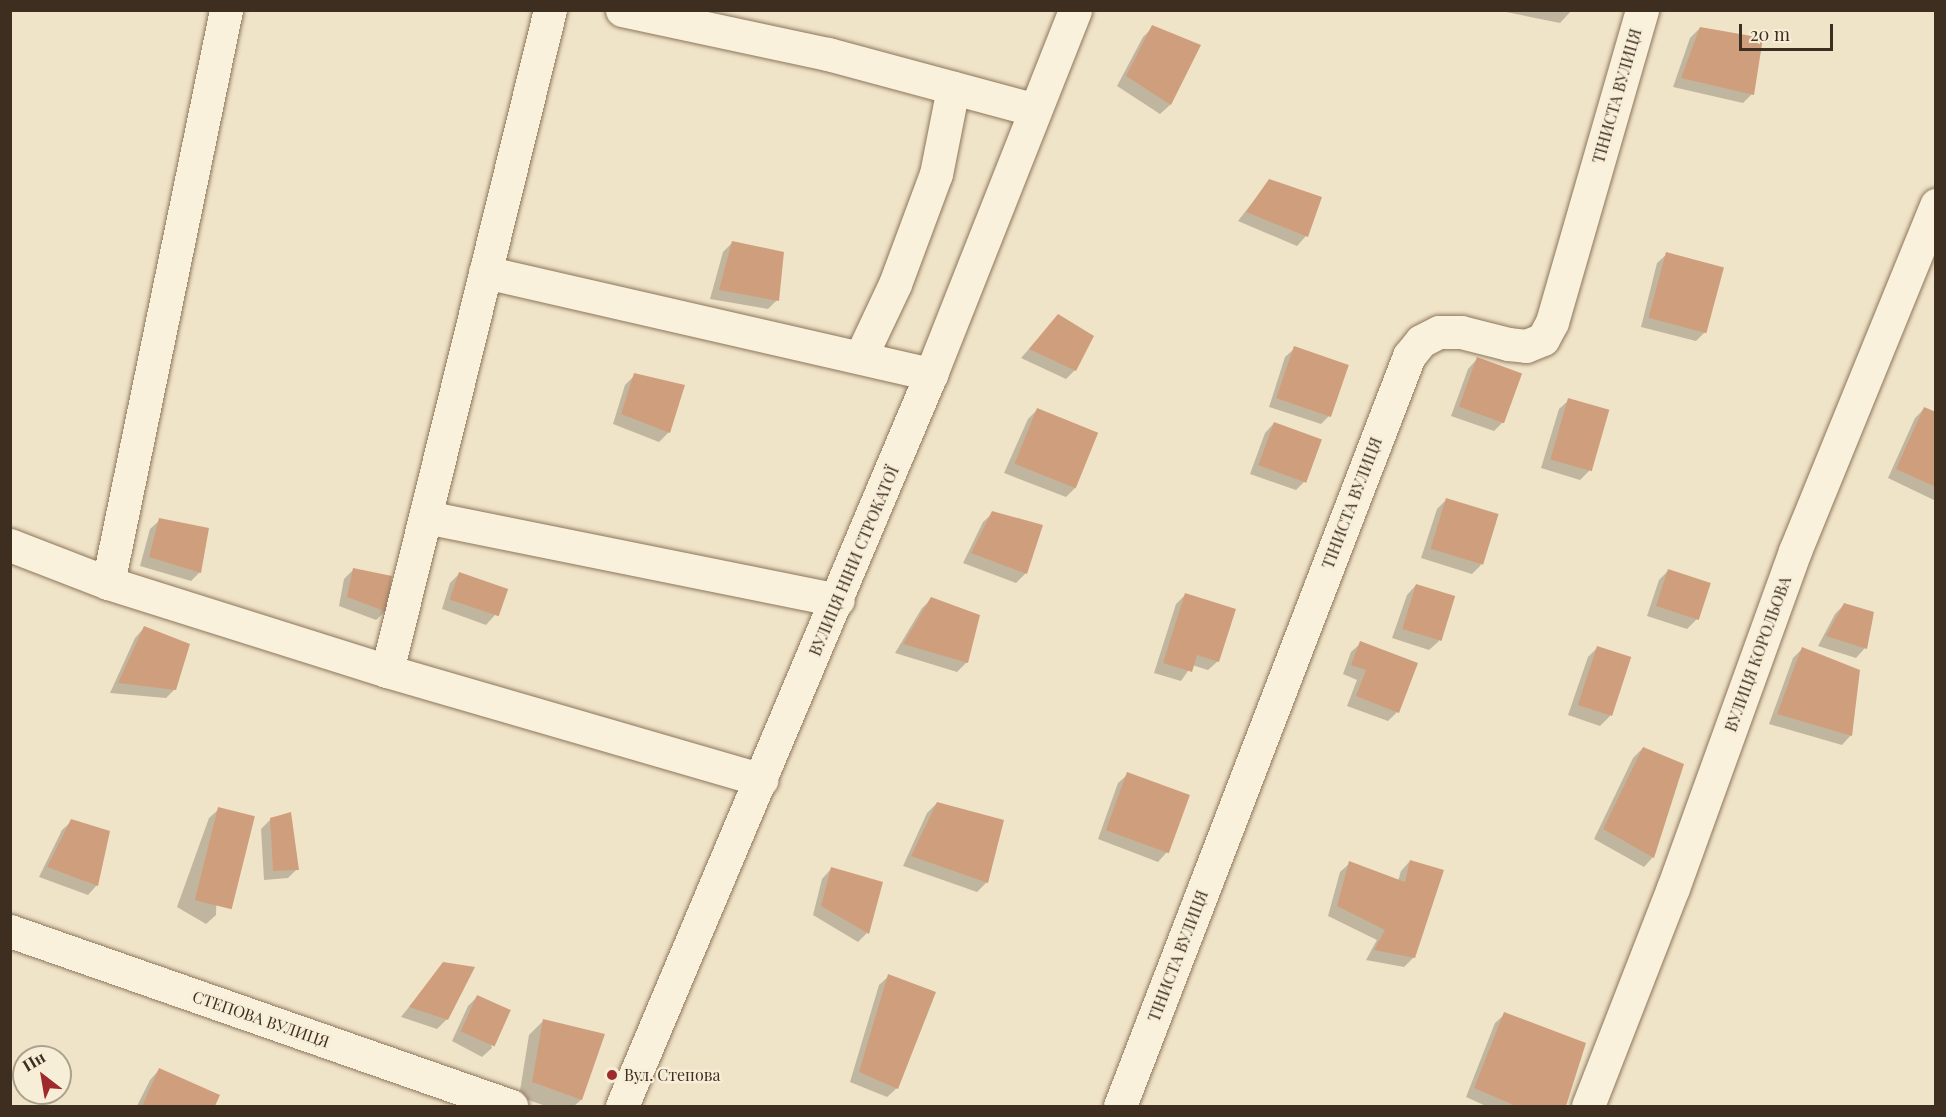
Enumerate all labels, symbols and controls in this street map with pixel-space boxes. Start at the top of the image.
scale bar [1742,12,1836,50]
text: 20 m [1750,22,1790,46]
street label: ТІНИСТА ВУЛИЦЯ [1589,26,1645,166]
street label: ТІНИСТА ВУЛИЦЯ [1318,435,1386,571]
street label: ВУЛИЦЯ НІНИ СТРОКАТОЇ [805,463,903,659]
street label: ВУЛИЦЯ КОРОЛЬОВА [1721,574,1795,734]
street label: ТІНИСТА ВУЛИЦЯ [1144,888,1212,1024]
street label: СТЕПОВА ВУЛИЦЯ [190,987,332,1051]
north arrow [12,1045,72,1105]
text: Пн [18,1046,49,1076]
place label: Вул. Степова [624,1065,720,1085]
marker: Вул. Степова [605,1068,619,1082]

